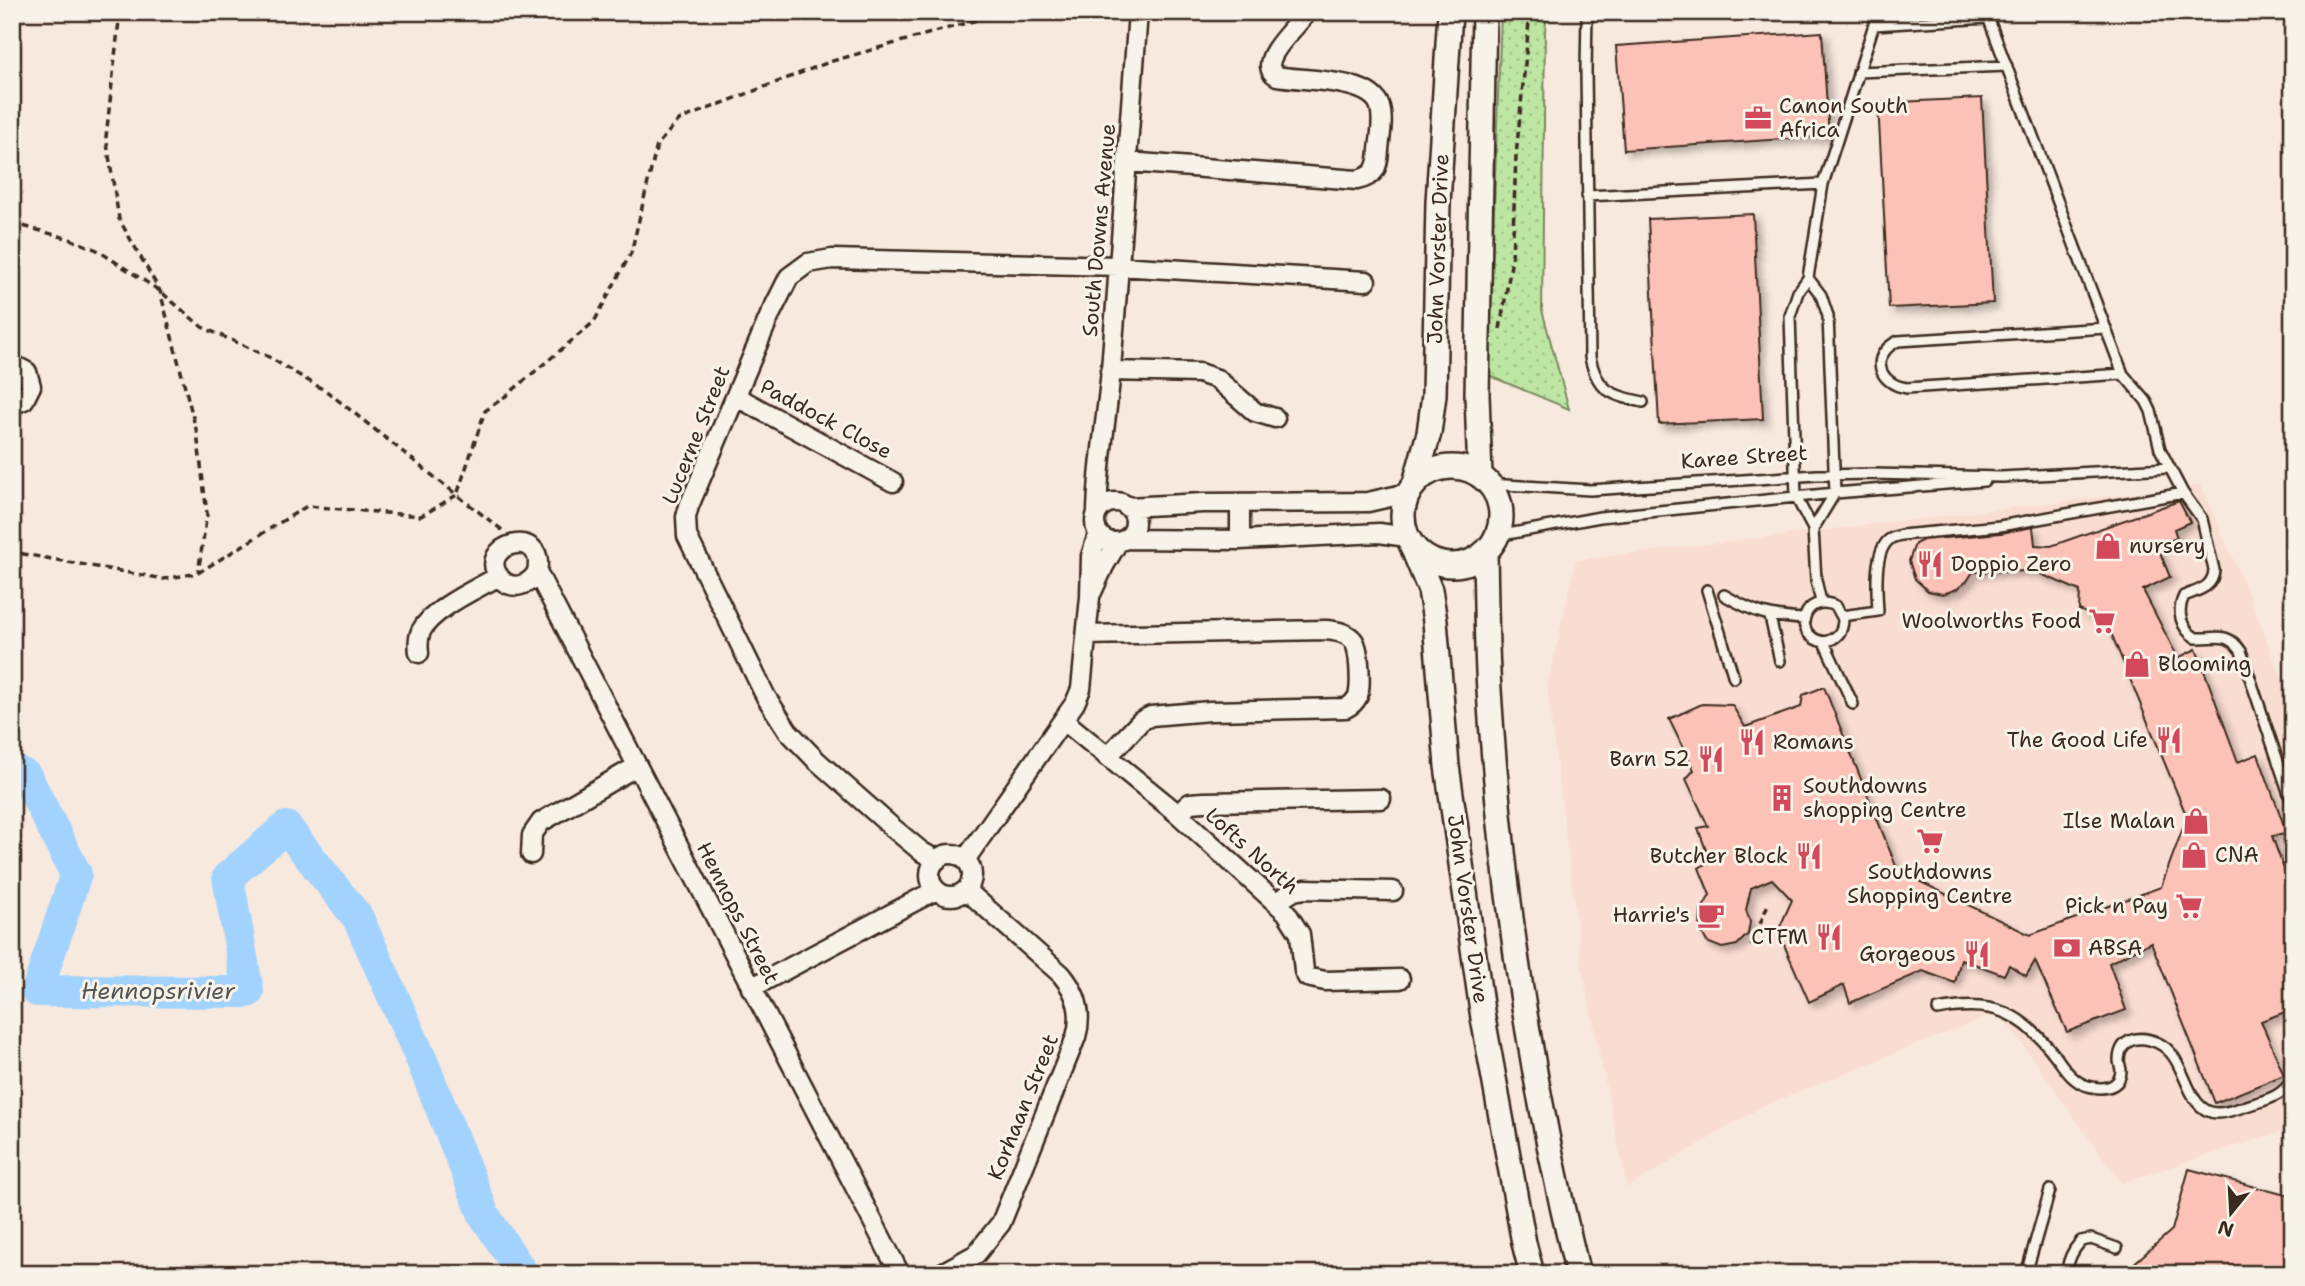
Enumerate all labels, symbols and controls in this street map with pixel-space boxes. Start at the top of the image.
place label: Canon South Africa [1779,92,1908,144]
office icon: Canon South Africa [1743,103,1773,133]
street label: South Downs Avenue [1076,122,1122,338]
street label: John Vorster Drive [1421,153,1455,345]
street label: Lucerne Street [655,362,737,508]
street label: Paddock Close [755,372,897,466]
street label: Karee Street [1680,439,1808,475]
shop icon: nursery [2093,531,2123,561]
place label: nursery [2129,532,2206,560]
restaurant icon: Doppio Zero [1915,549,1945,579]
place label: Doppio Zero [1951,550,2071,578]
supermarket icon: Woolworths Food [2087,606,2117,636]
place label: Woolworths Food [1902,607,2081,635]
shop icon: Blooming [2122,649,2152,679]
place label: Blooming [2158,650,2251,678]
restaurant icon: The Good Life [2154,725,2184,755]
place label: The Good Life [2007,726,2148,754]
restaurant icon: Romans [1737,727,1767,757]
place label: Romans [1773,728,1854,756]
restaurant icon: Barn 52 [1696,744,1726,774]
place label: Barn 52 [1609,745,1690,773]
place label: Southdowns shopping Centre [1803,772,1967,824]
building icon: Southdowns shopping Centre [1767,783,1797,813]
street label: Lofts North [1199,801,1305,901]
shop icon: Ilse Malan [2181,806,2211,836]
place label: Ilse Malan [2063,807,2175,835]
street label: John Vorster Drive [1441,813,1495,1005]
supermarket icon: Southdowns Shopping Centre [1915,826,1945,856]
street label: Hennops Street [690,837,786,989]
shop icon: CNA [2179,840,2209,870]
restaurant icon: Butcher Block [1794,841,1824,871]
place label: CNA [2215,841,2259,869]
place label: Butcher Block [1650,842,1788,870]
place label: Southdowns Shopping Centre [1847,858,2013,910]
supermarket icon: Pick n Pay [2174,891,2204,921]
place label: Pick n Pay [2065,892,2168,920]
cafe icon: Harrie's [1696,900,1726,930]
place label: Harrie's [1613,901,1690,929]
restaurant icon: CTFM [1814,922,1844,952]
place label: CTFM [1751,923,1808,951]
bank icon: ABSA [2052,933,2082,963]
place label: ABSA [2088,934,2142,962]
restaurant icon: Gorgeous [1962,939,1992,969]
place label: Gorgeous [1859,940,1956,968]
water label: Hennopsrivier [81,976,236,1006]
street label: Korhaan Street [981,1030,1065,1184]
north arrow [2196,1178,2266,1248]
text: N [2215,1214,2237,1243]

